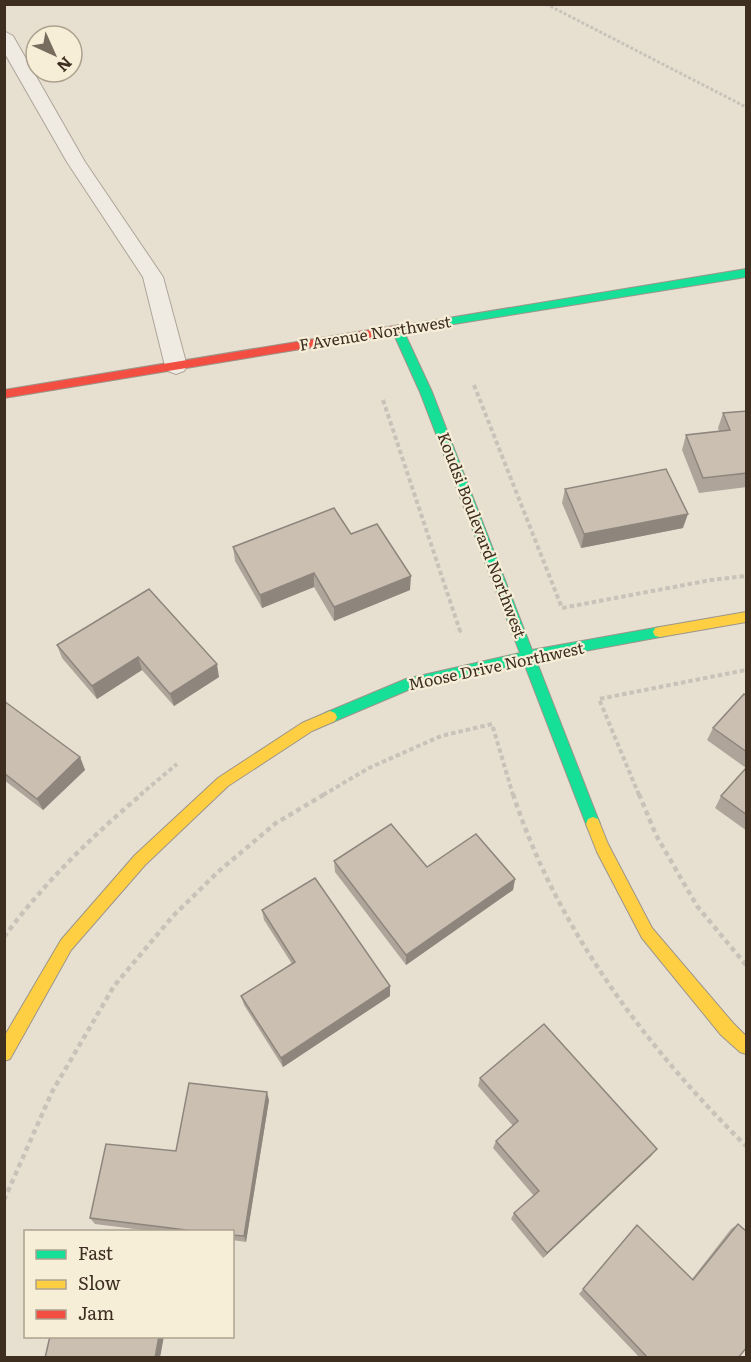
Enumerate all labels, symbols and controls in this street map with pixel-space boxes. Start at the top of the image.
north arrow [24,24,84,84]
text: N [52,52,79,79]
street label: F Avenue Northwest [297,308,453,356]
street label: Koudsi Boulevard Northwest [432,428,534,642]
street label: Moose Drive Northwest [406,635,586,695]
legend [24,1230,234,1338]
text: Fast [78,1239,114,1266]
text: Slow [78,1269,121,1296]
text: Jam [78,1299,114,1326]

